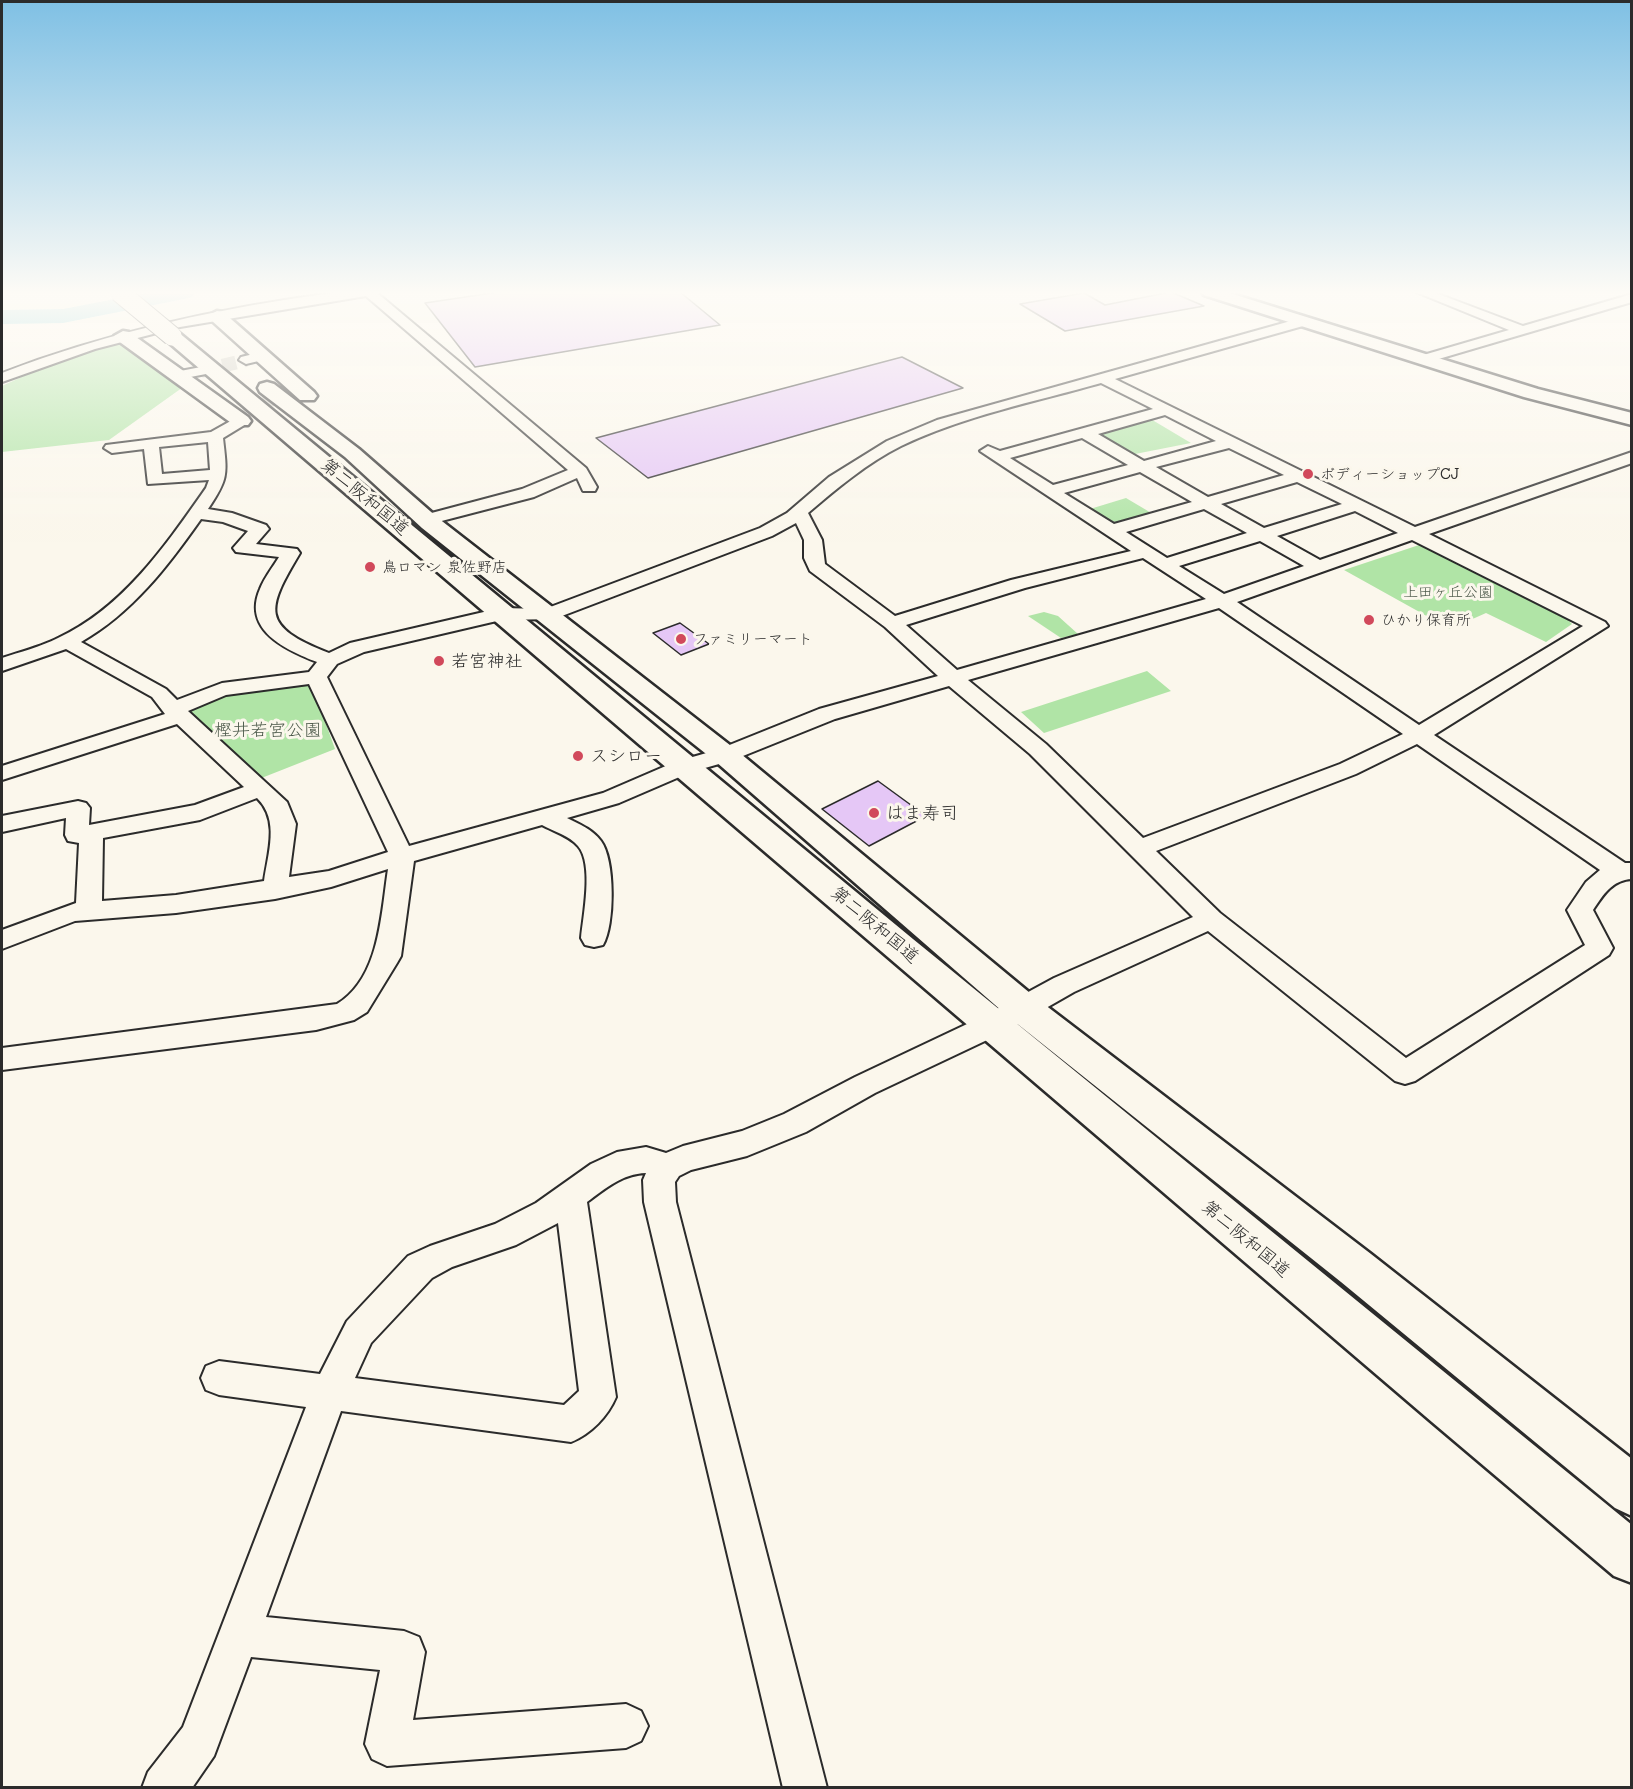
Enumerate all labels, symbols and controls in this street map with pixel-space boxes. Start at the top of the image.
street label: 第二阪和国道 [317,454,413,540]
place label: ボディーショップCJ [1320,465,1459,483]
marker: ボディーショップCJ [1301,467,1315,481]
place label: 鳥ロマン 泉佐野店 [382,558,507,576]
marker: 鳥ロマン 泉佐野店 [363,560,377,574]
park label: 上田ヶ丘公園 [1403,583,1493,601]
place label: ひかり保育所 [1381,611,1471,629]
marker: ひかり保育所 [1362,613,1376,627]
place label: ファミリーマート [693,630,813,648]
marker: ファミリーマート [674,632,688,646]
place label: 若宮神社 [451,650,523,672]
marker: 若宮神社 [432,654,446,668]
park label: 樫井若宮公園 [214,719,322,741]
place label: スシロー [590,745,662,767]
marker: スシロー [571,749,585,763]
place label: はま寿司 [886,802,958,824]
marker: はま寿司 [867,806,881,820]
street label: 第二阪和国道 [827,882,923,968]
street label: 第二阪和国道 [1198,1196,1294,1282]

